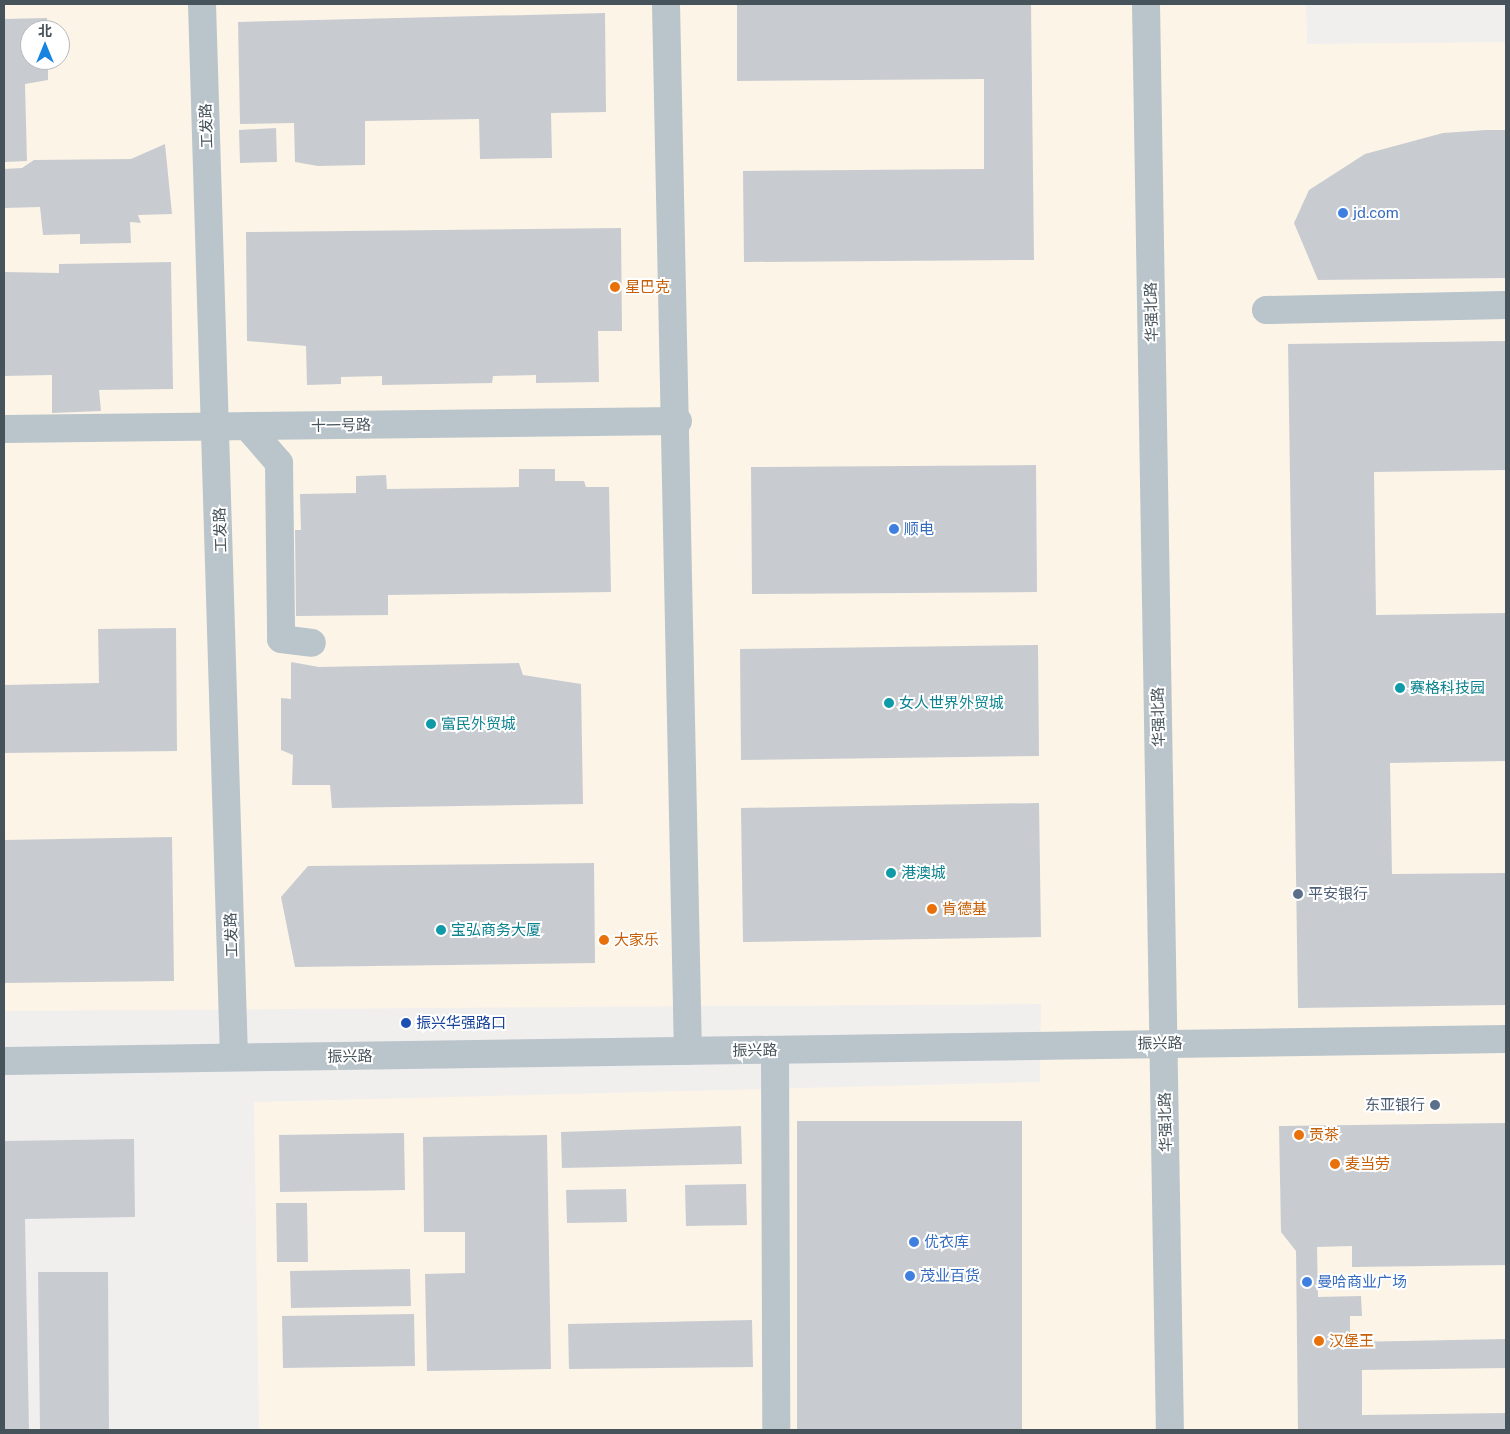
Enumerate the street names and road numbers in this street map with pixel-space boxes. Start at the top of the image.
street label: 工发路 [196,103,216,149]
street label: 华强北路 [1141,282,1161,342]
street label: 十一号路 [311,415,371,435]
street label: 工发路 [210,507,230,553]
street label: 华强北路 [1148,687,1168,747]
street label: 工发路 [221,912,241,958]
street label: 振兴路 [1137,1034,1183,1052]
street label: 振兴路 [732,1041,778,1059]
street label: 振兴路 [327,1047,373,1065]
street label: 华强北路 [1155,1092,1175,1152]

